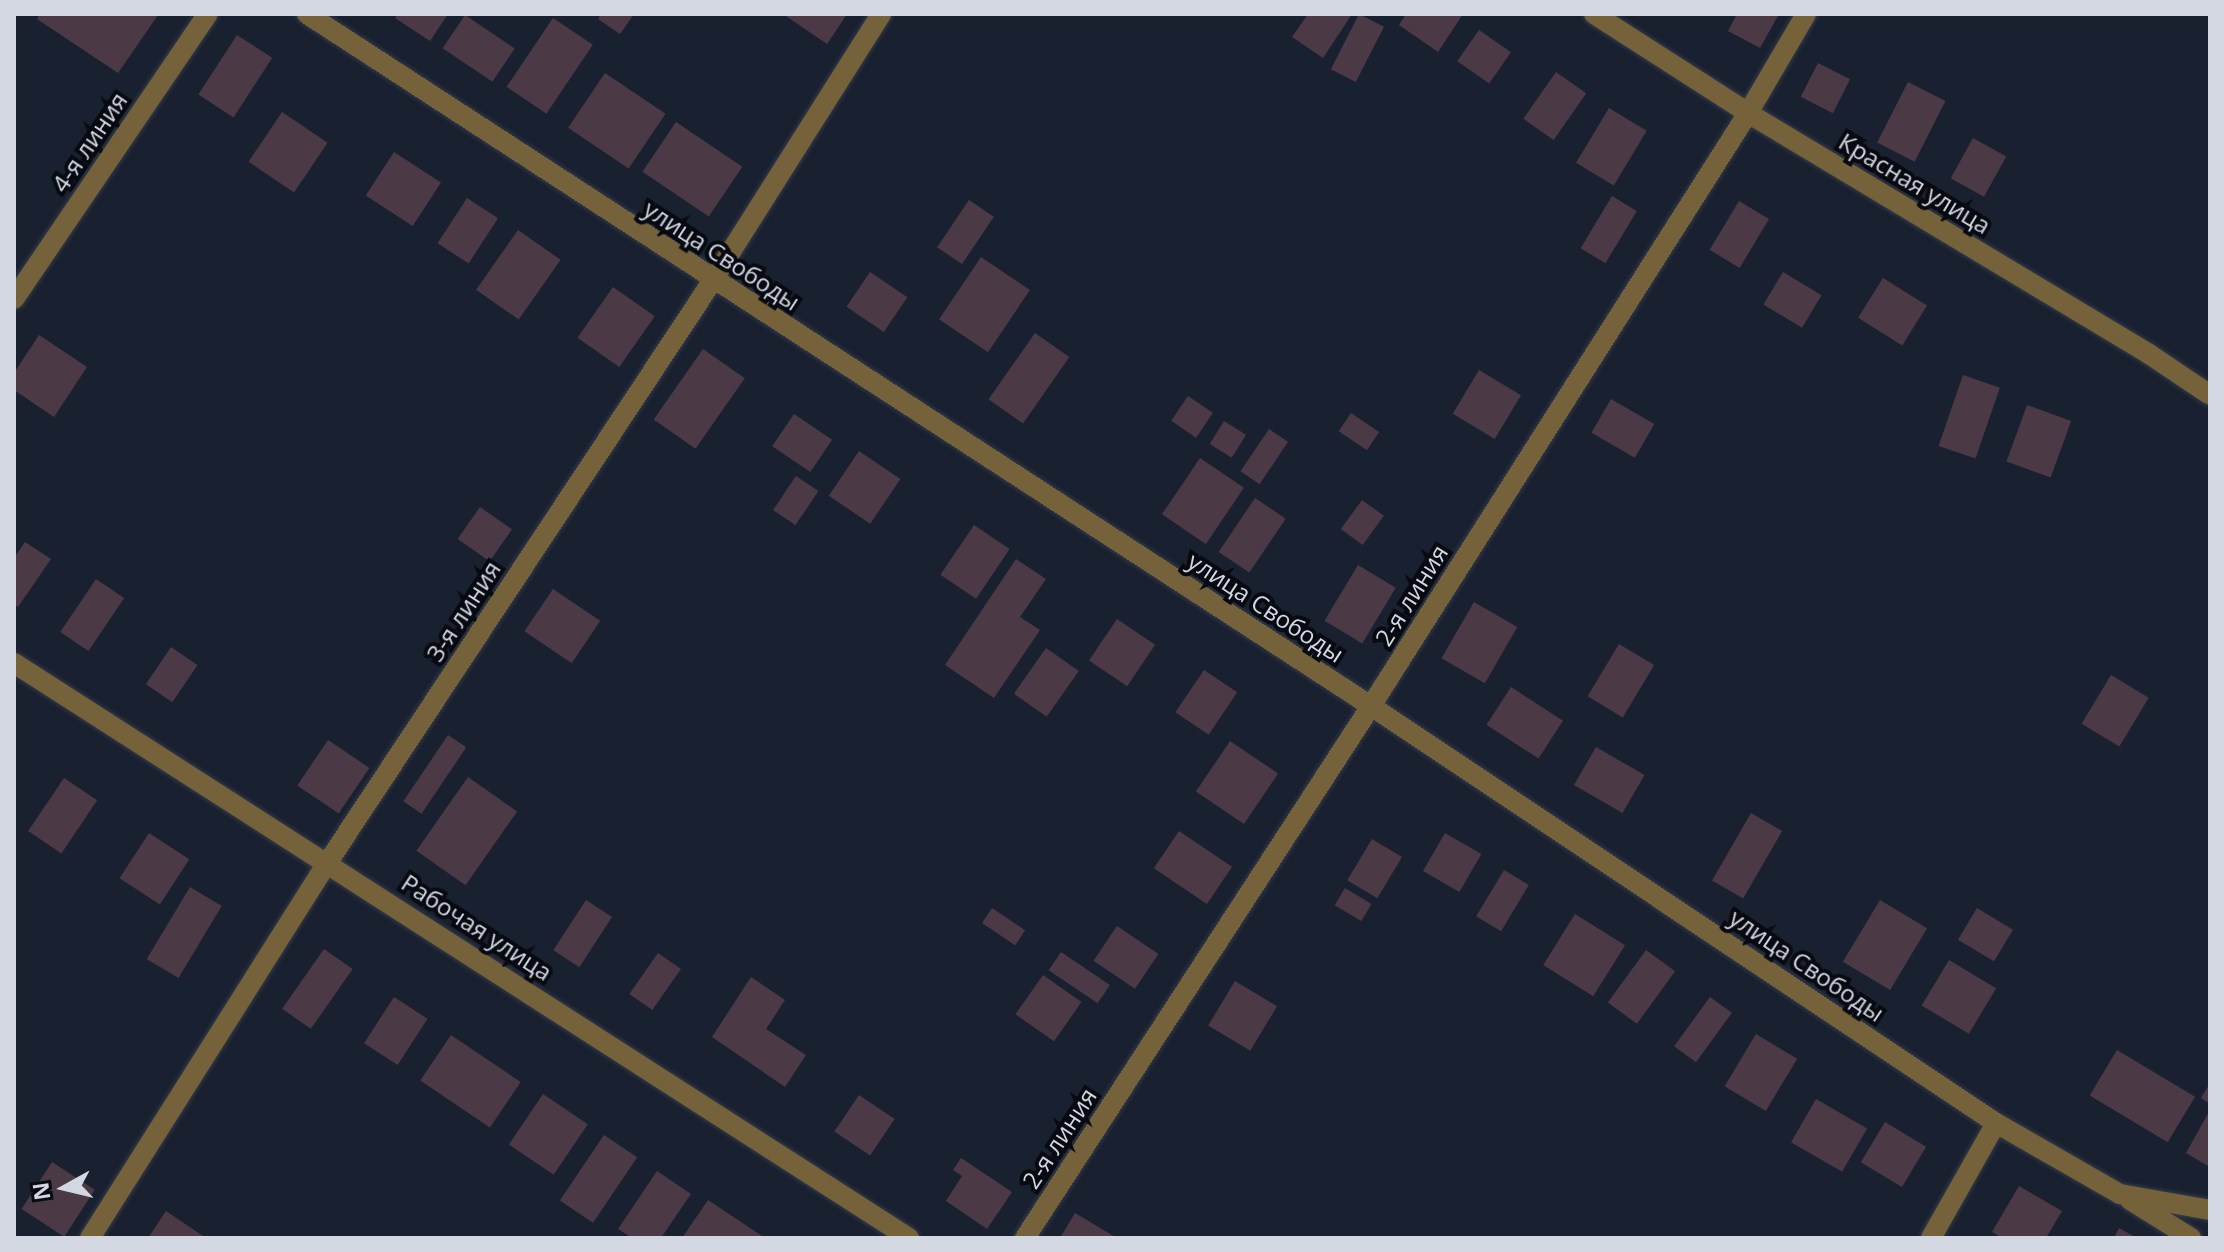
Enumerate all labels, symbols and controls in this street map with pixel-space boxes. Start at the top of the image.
street label: 4-я линия [45,87,133,197]
street label: Красная улица [1834,126,1996,240]
street label: улица Свободы [639,194,805,316]
street label: 2-я линия [1369,539,1453,651]
street label: улица Свободы [1183,546,1349,668]
street label: 3-я линия [420,555,506,667]
street label: Рабочая улица [396,868,558,986]
street label: улица Свободы [1724,903,1890,1027]
street label: 2-я линия [1016,1082,1102,1194]
north arrow [24,1148,104,1228]
text: N [24,1180,56,1202]

